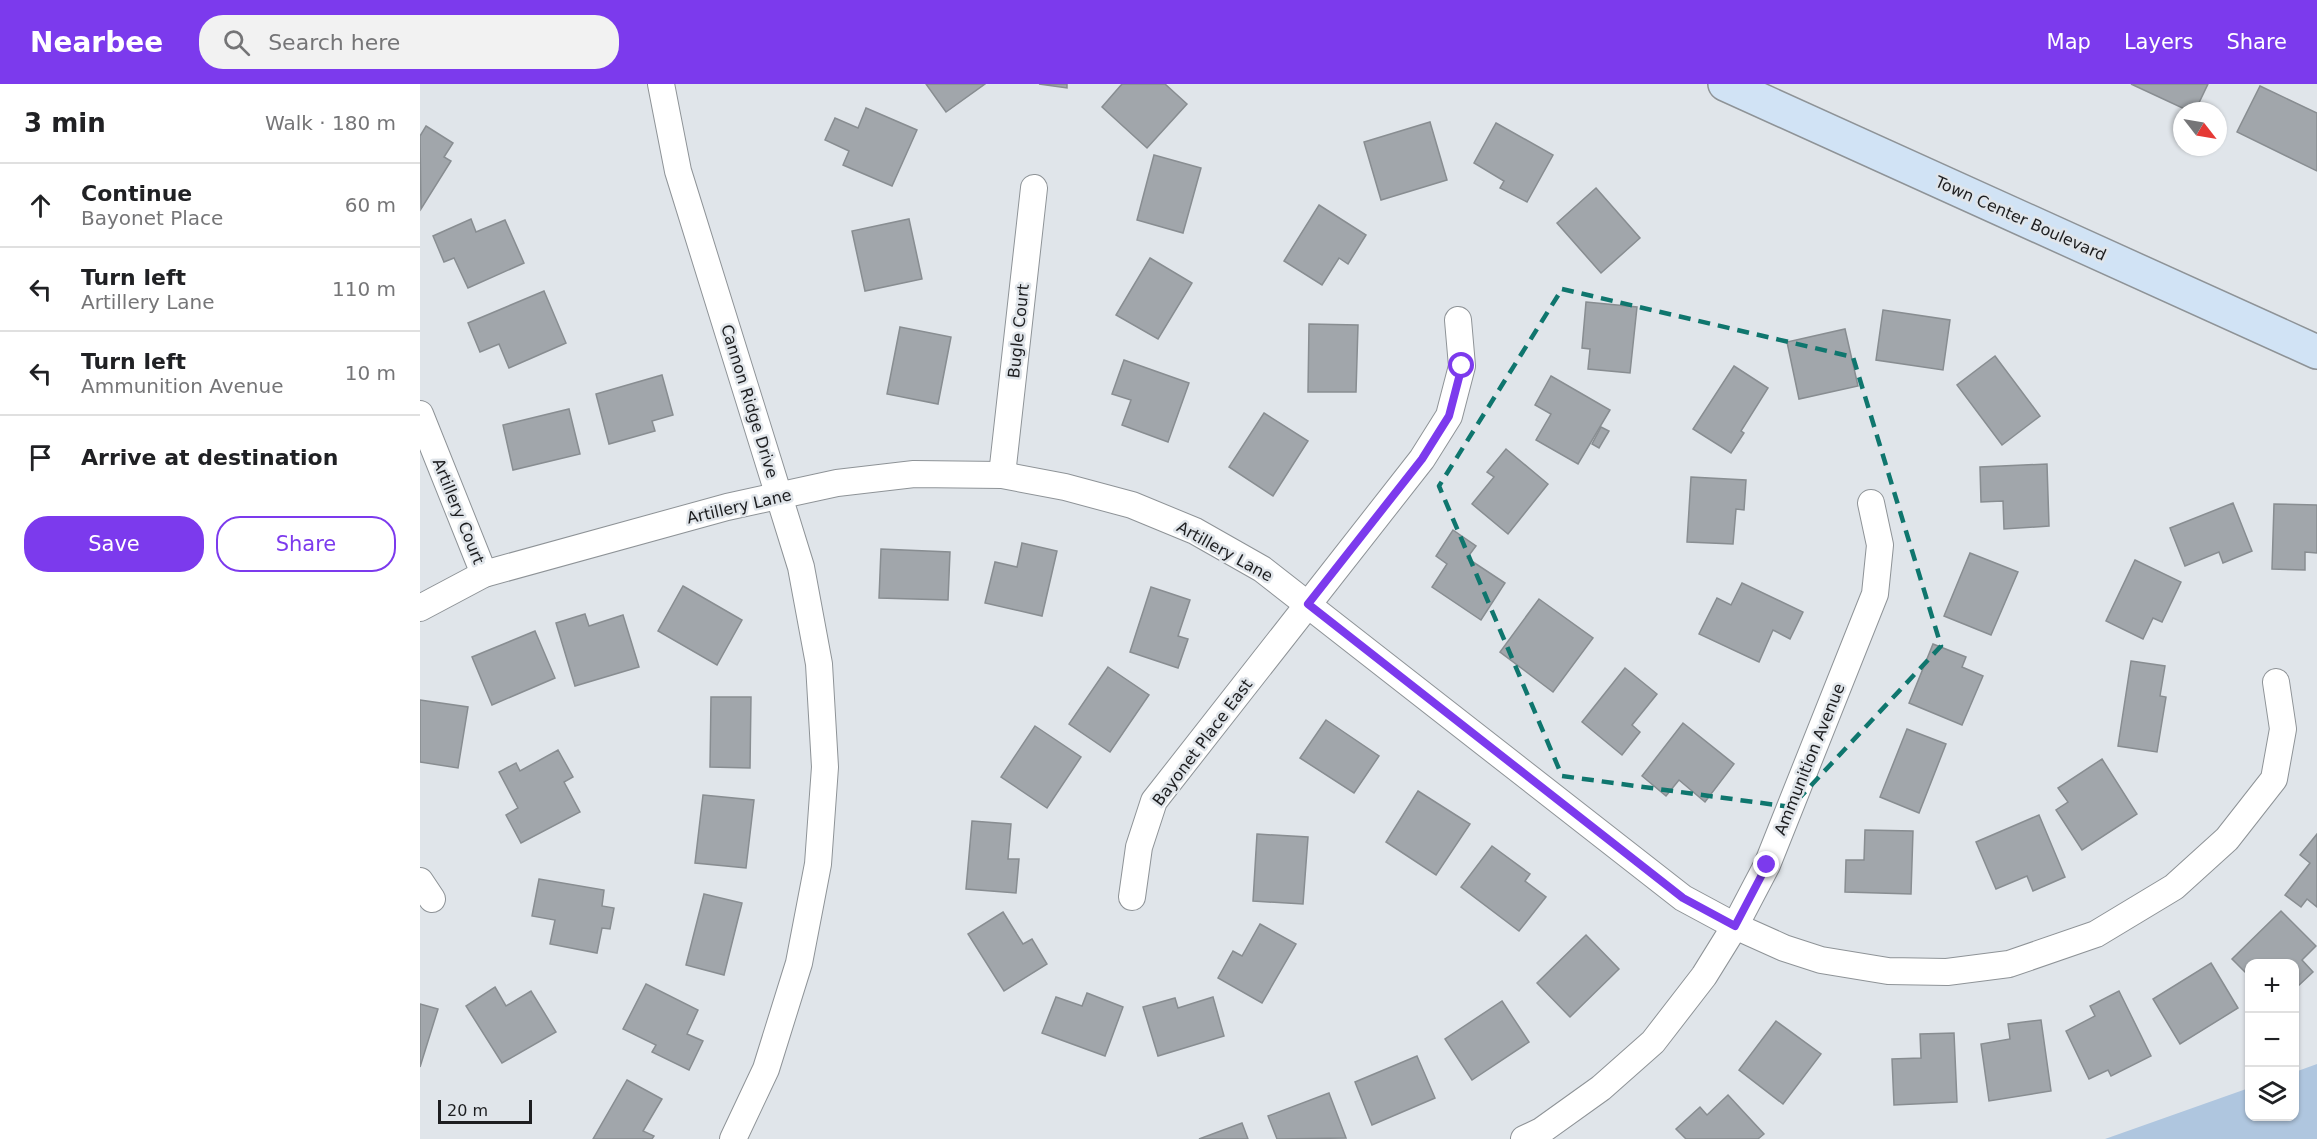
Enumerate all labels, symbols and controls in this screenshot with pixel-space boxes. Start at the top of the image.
search box [199,15,619,69]
text: Nearbee [30,26,163,59]
icon: search [220,26,253,59]
text: Search here [268,30,400,55]
text: Map [2047,30,2091,54]
text: Layers [2124,30,2193,54]
text: Share [2226,30,2287,54]
north arrow [2173,102,2227,156]
text: 3 min [24,108,106,138]
text: Walk · 180 m [265,111,396,135]
street label: Town Center Boulevard [1932,172,2109,265]
text: Continue [81,181,192,206]
icon: ahead [24,189,57,222]
text: 60 m [345,193,396,217]
text: Bayonet Place [81,206,223,230]
text: Turn left [81,265,186,290]
icon: left [24,273,57,306]
text: 110 m [332,277,396,301]
street label: Bugle Court [1004,283,1033,379]
text: Artillery Lane [81,290,215,314]
street label: Cannon Ridge Drive [717,322,782,480]
text: Turn left [81,349,186,374]
route start [1448,352,1474,378]
icon: left [24,357,57,390]
text: 10 m [345,361,396,385]
text: Ammunition Avenue [81,374,284,398]
icon: arrive [24,441,57,474]
text: Arrive at destination [81,445,338,470]
street label: Artillery Court [429,456,488,567]
street label: Artillery Lane [685,485,793,528]
button: Save [24,516,204,572]
button: Share [216,516,396,572]
street label: Artillery Lane [1173,517,1276,586]
street label: Bayonet Place East [1149,675,1256,809]
street label: Ammunition Avenue [1770,681,1849,838]
route end [1753,851,1779,877]
map controls [2245,959,2299,1121]
button: + [2245,959,2299,1013]
button: − [2245,1013,2299,1067]
button: layers [2245,1067,2299,1121]
scale bar [438,1097,532,1124]
text: 20 m [447,1101,488,1120]

